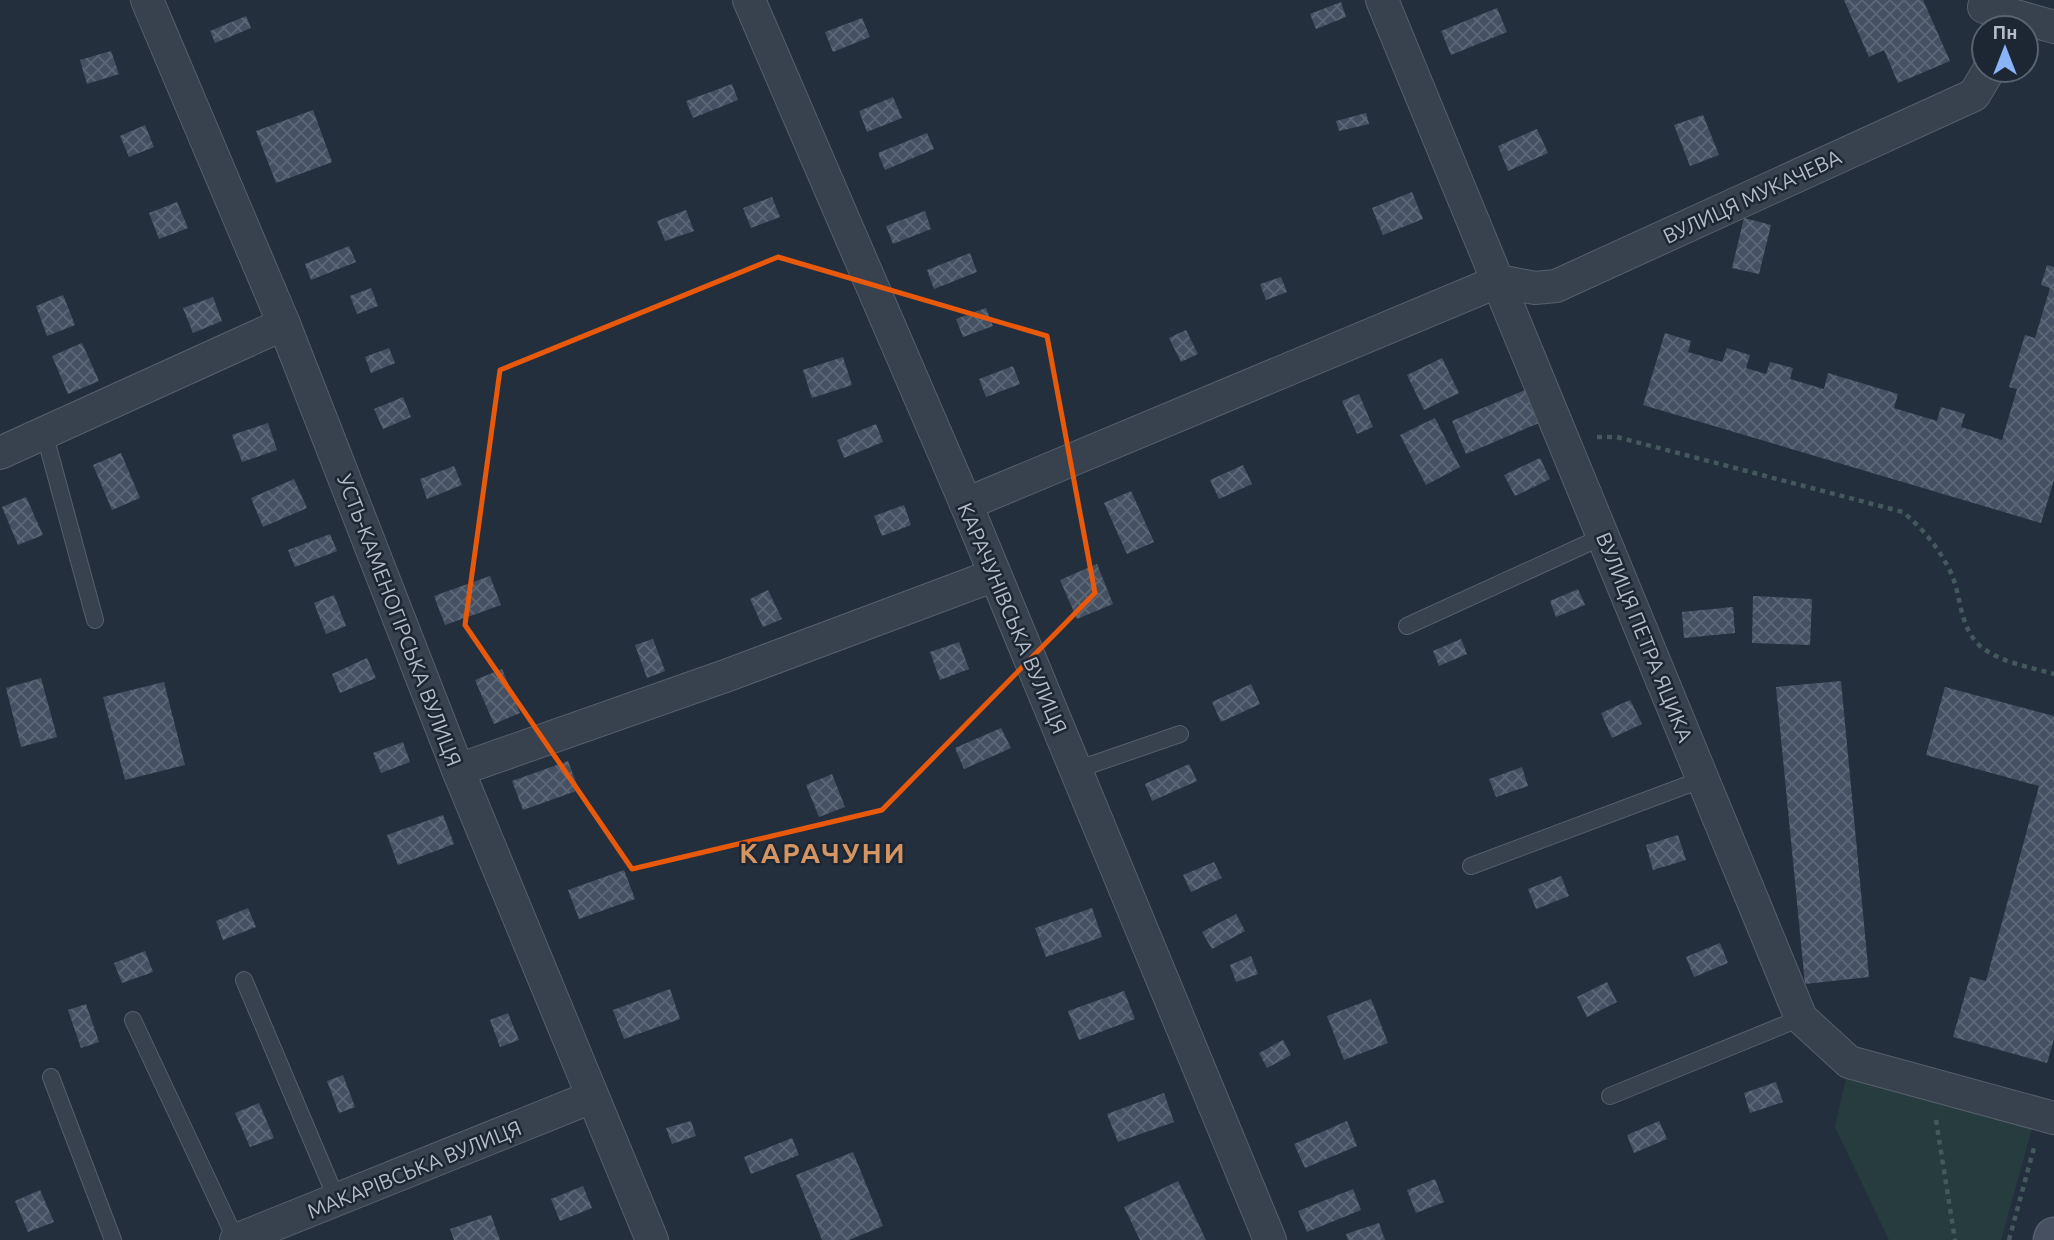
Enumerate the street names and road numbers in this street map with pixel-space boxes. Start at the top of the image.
street label: ВУЛИЦЯ МУКАЧЕВА [1659,144,1845,248]
street label: УСТЬ-КАМЕНОГІРСЬКА ВУЛИЦЯ [333,471,467,769]
street label: КАРАЧУНІВСЬКА ВУЛИЦЯ [953,499,1073,737]
street label: ВУЛИЦЯ ПЕТРА ЯЦИКА [1592,529,1698,746]
street label: МАКАРІВСЬКА ВУЛИЦЯ [303,1115,525,1223]

